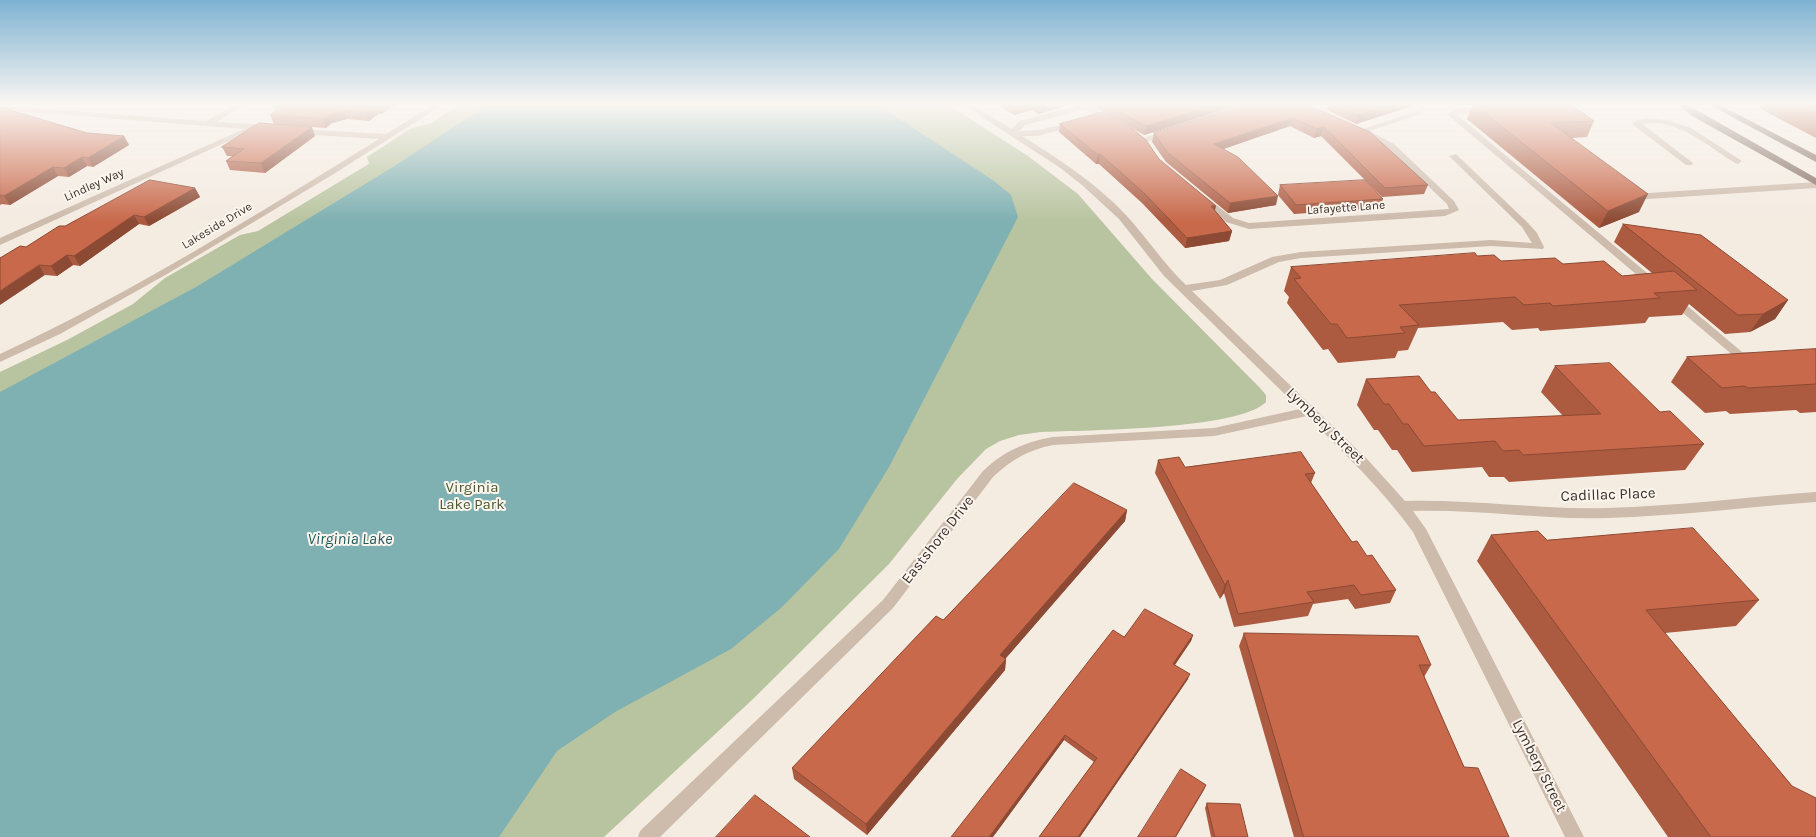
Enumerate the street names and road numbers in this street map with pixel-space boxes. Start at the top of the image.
street label: Lindley Way [62,165,126,205]
street label: Lafayette Lane [1306,198,1386,218]
street label: Lakeside Drive [179,199,255,253]
street label: Lymbery Street [1282,384,1368,468]
street label: Cadillac Place [1560,484,1656,506]
street label: Eastshore Drive [898,492,978,588]
street label: Lymbery Street [1508,717,1570,815]

